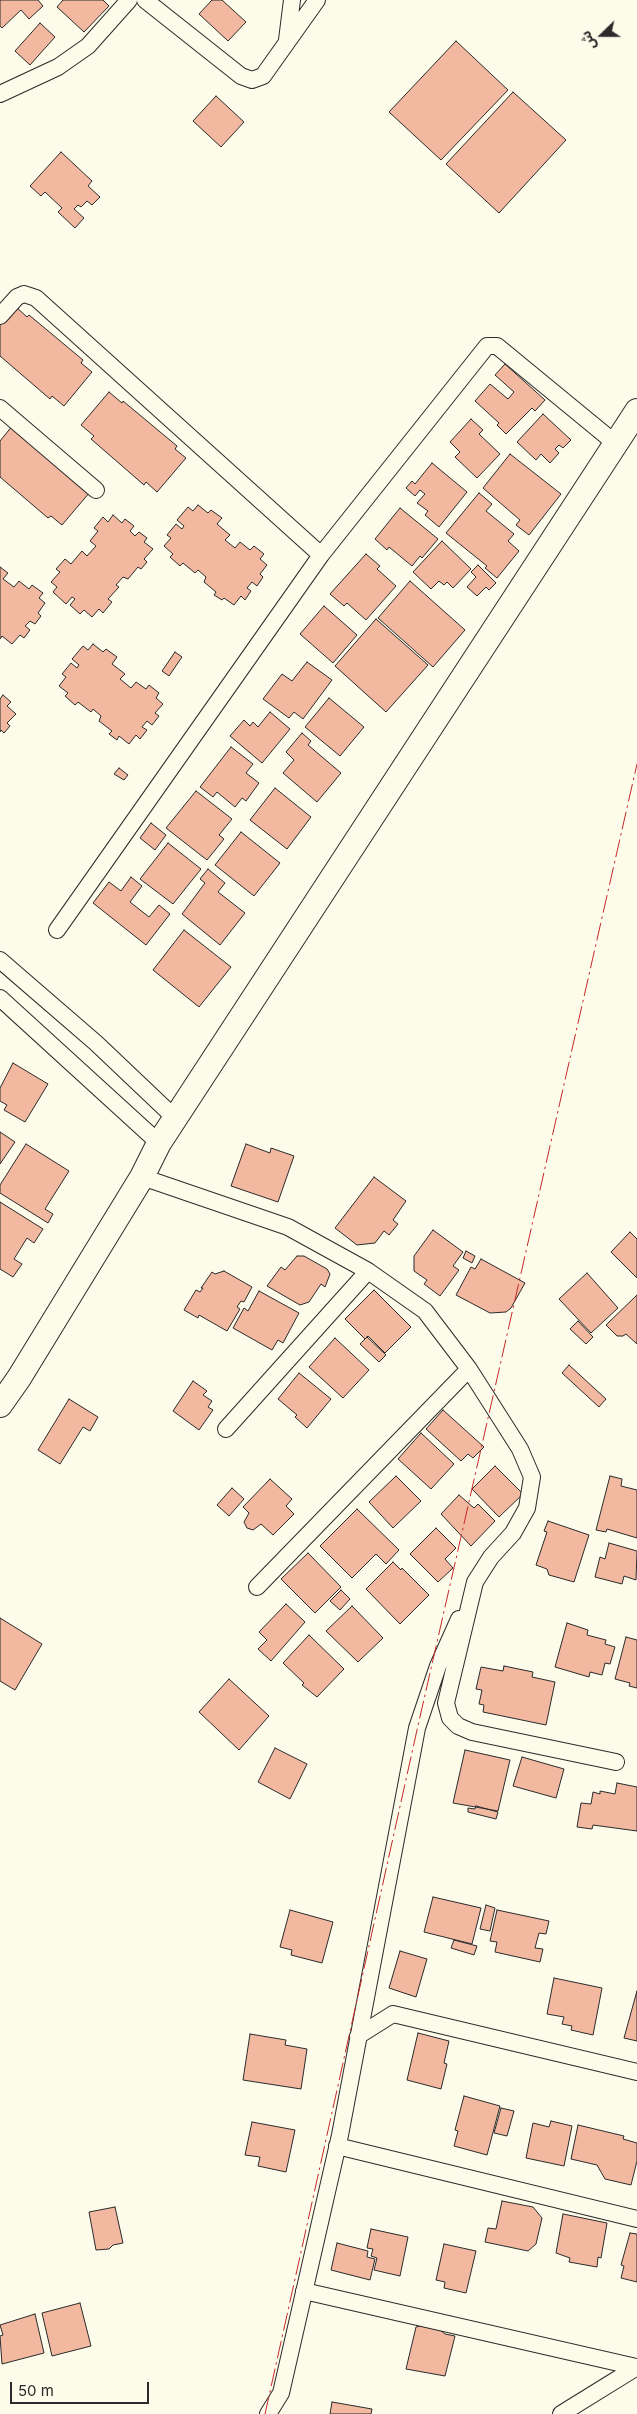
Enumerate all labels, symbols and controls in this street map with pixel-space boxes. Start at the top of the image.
north arrow [577,10,627,60]
text: ش [576,29,599,53]
scale bar [12,2372,151,2404]
text: 50 m [18,2381,54,2400]

